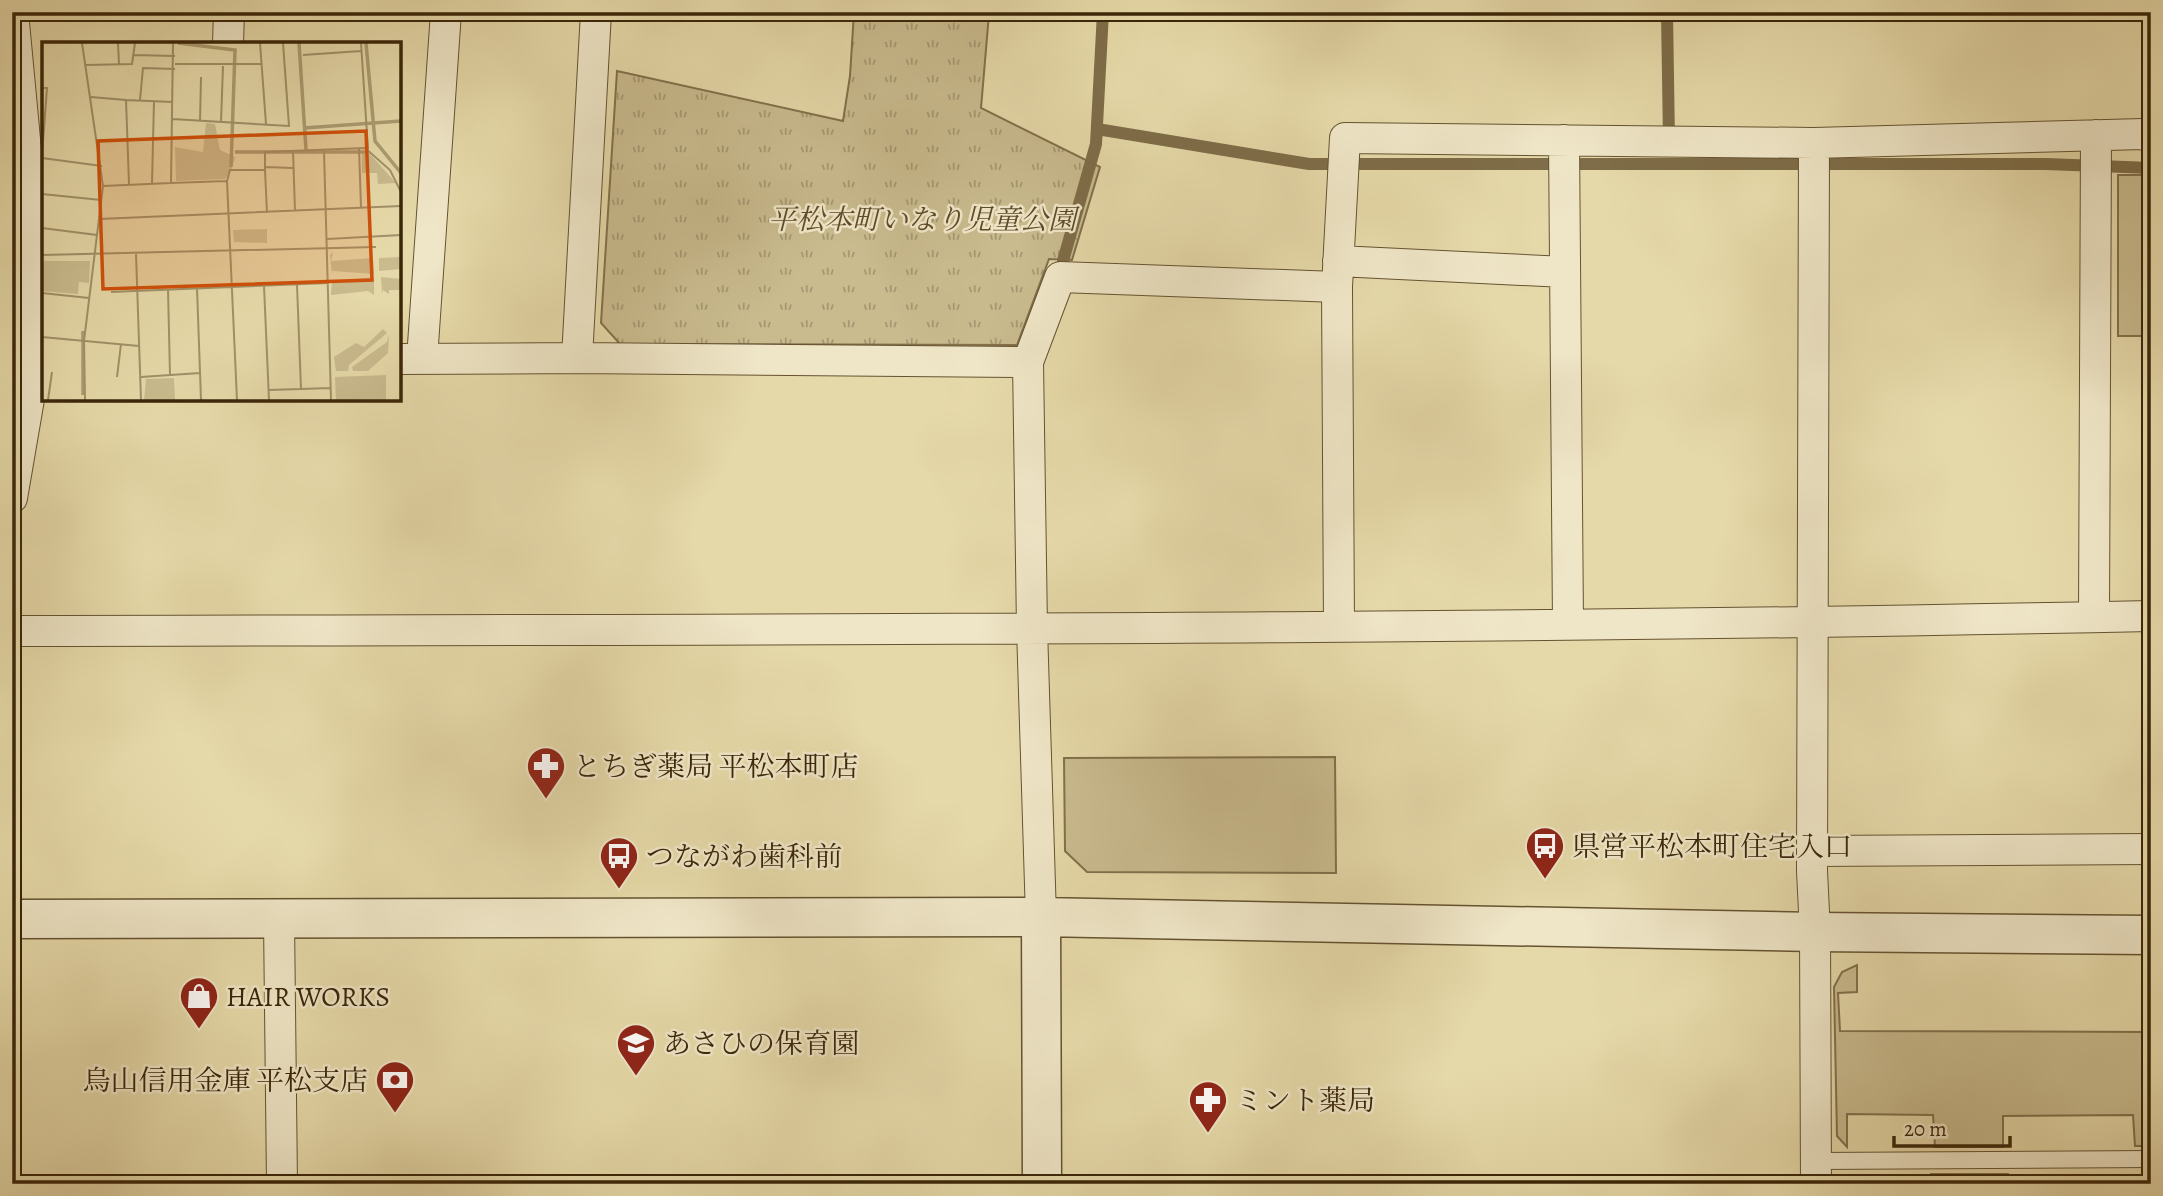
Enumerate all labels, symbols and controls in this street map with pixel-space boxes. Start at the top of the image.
inset map [42,42,401,401]
park label: 平松本町いなり児童公園 [768,201,1080,239]
pharmacy icon: とちぎ薬局 平松本町店 [525,745,567,800]
place label: とちぎ薬局 平松本町店 [573,748,859,786]
bus stop icon: 県営平松本町住宅入口 [1524,825,1566,880]
place label: 県営平松本町住宅入口 [1572,828,1852,866]
bus stop icon: つながわ歯科前 [598,835,640,890]
place label: つながわ歯科前 [646,838,842,876]
shop icon: HAIR WORKS [178,975,220,1030]
place label: HAIR WORKS [226,978,390,1016]
school or university icon: あさひの保育園 [615,1022,657,1077]
place label: あさひの保育園 [663,1025,859,1063]
bank icon: 烏山信用金庫 平松支店 [374,1059,416,1114]
place label: 烏山信用金庫 平松支店 [82,1062,368,1100]
pharmacy icon: ミント薬局 [1187,1079,1229,1134]
place label: ミント薬局 [1235,1082,1375,1120]
scale bar [1894,1105,2009,1149]
text: 20 m [1904,1115,1947,1143]

